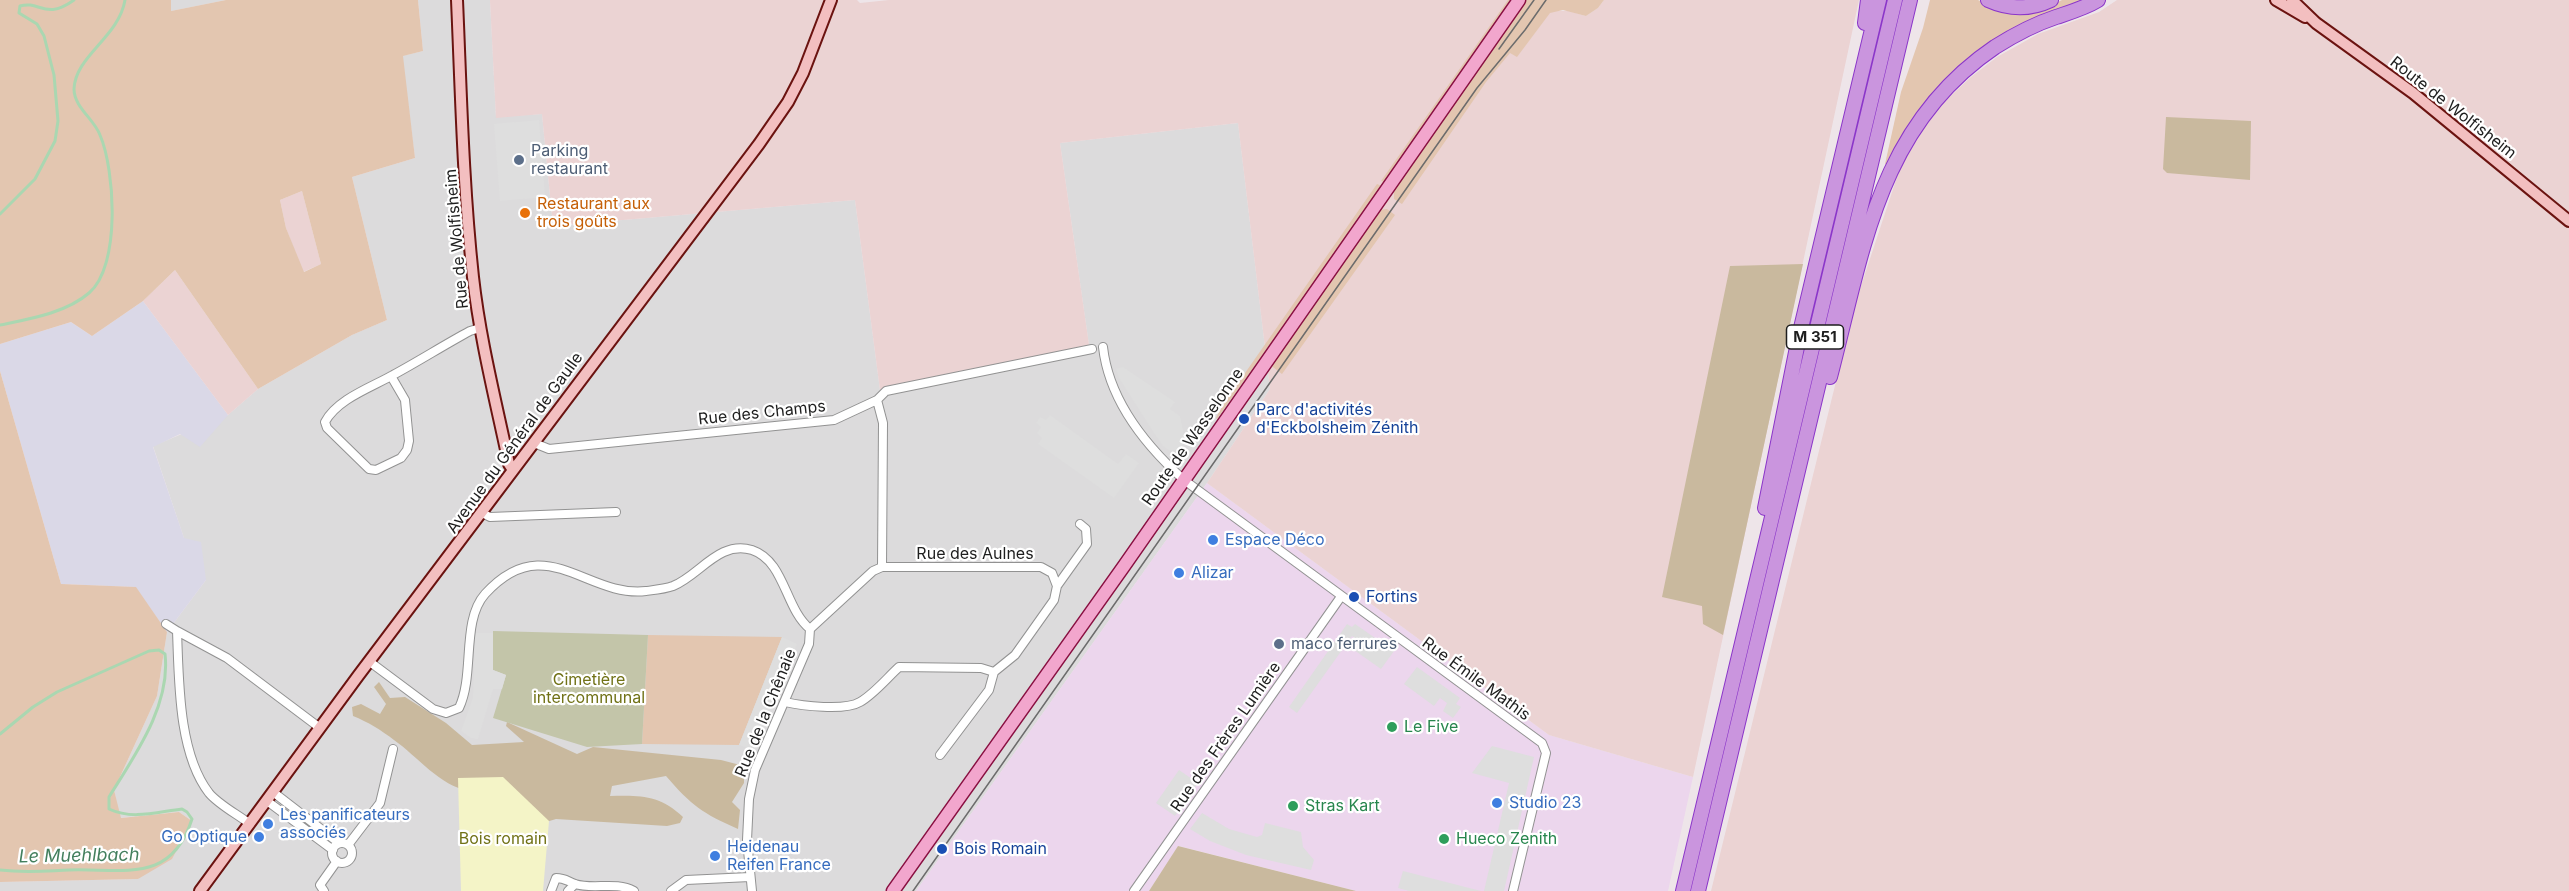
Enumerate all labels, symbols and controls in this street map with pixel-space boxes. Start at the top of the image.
street label: Route de Wolfisheim [2386,53,2520,163]
place label: Parking restaurant [531,141,608,179]
marker: Parking restaurant [512,153,526,167]
street label: Rue de Wolfisheim [441,168,473,310]
place label: Restaurant aux trois goûts [537,194,650,232]
marker: Restaurant aux trois goûts [518,206,532,220]
road number: M 351 [1786,325,1844,349]
street label: Avenue du Général de Gaulle [443,349,587,537]
street label: Route de Wasselonne [1138,365,1248,509]
street label: Rue des Champs [697,397,827,429]
place label: Parc d'activités d'Eckbolsheim Zénith [1256,400,1418,438]
marker: Parc d'activités d'Eckbolsheim Zénith [1237,412,1251,426]
place label: Espace Déco [1225,530,1325,550]
marker: Espace Déco [1206,533,1220,547]
street label: Rue des Aulnes [916,544,1034,564]
place label: Alizar [1191,563,1234,583]
marker: Alizar [1172,566,1186,580]
place label: Fortins [1366,587,1418,607]
marker: Fortins [1347,590,1361,604]
street label: Rue Émile Mathis [1418,633,1534,725]
place label: maco ferrures [1291,634,1397,654]
marker: maco ferrures [1272,637,1286,651]
street label: Rue de la Chênaie [731,646,801,780]
street label: Rue des Frères Lumière [1167,658,1285,816]
park label: Cimetière intercommunal [533,670,645,708]
place label: Le Five [1404,717,1458,737]
marker: Le Five [1385,720,1399,734]
place label: Studio 23 [1509,793,1581,813]
place label: Stras Kart [1305,796,1380,816]
marker: Studio 23 [1490,796,1504,810]
marker: Stras Kart [1286,799,1300,813]
place label: Les panificateurs associés [280,805,410,843]
marker: Les panificateurs associés [261,817,275,831]
place label: Go Optique [161,827,247,847]
park label: Bois romain [459,829,547,849]
place label: Hueco Zenith [1456,829,1557,849]
marker: Go Optique [252,830,266,844]
marker: Hueco Zenith [1437,832,1451,846]
place label: Heidenau Reifen France [727,837,831,875]
place label: Bois Romain [954,839,1047,859]
marker: Bois Romain [935,842,949,856]
water label: Le Muehlbach [18,844,140,868]
marker: Heidenau Reifen France [708,849,722,863]

